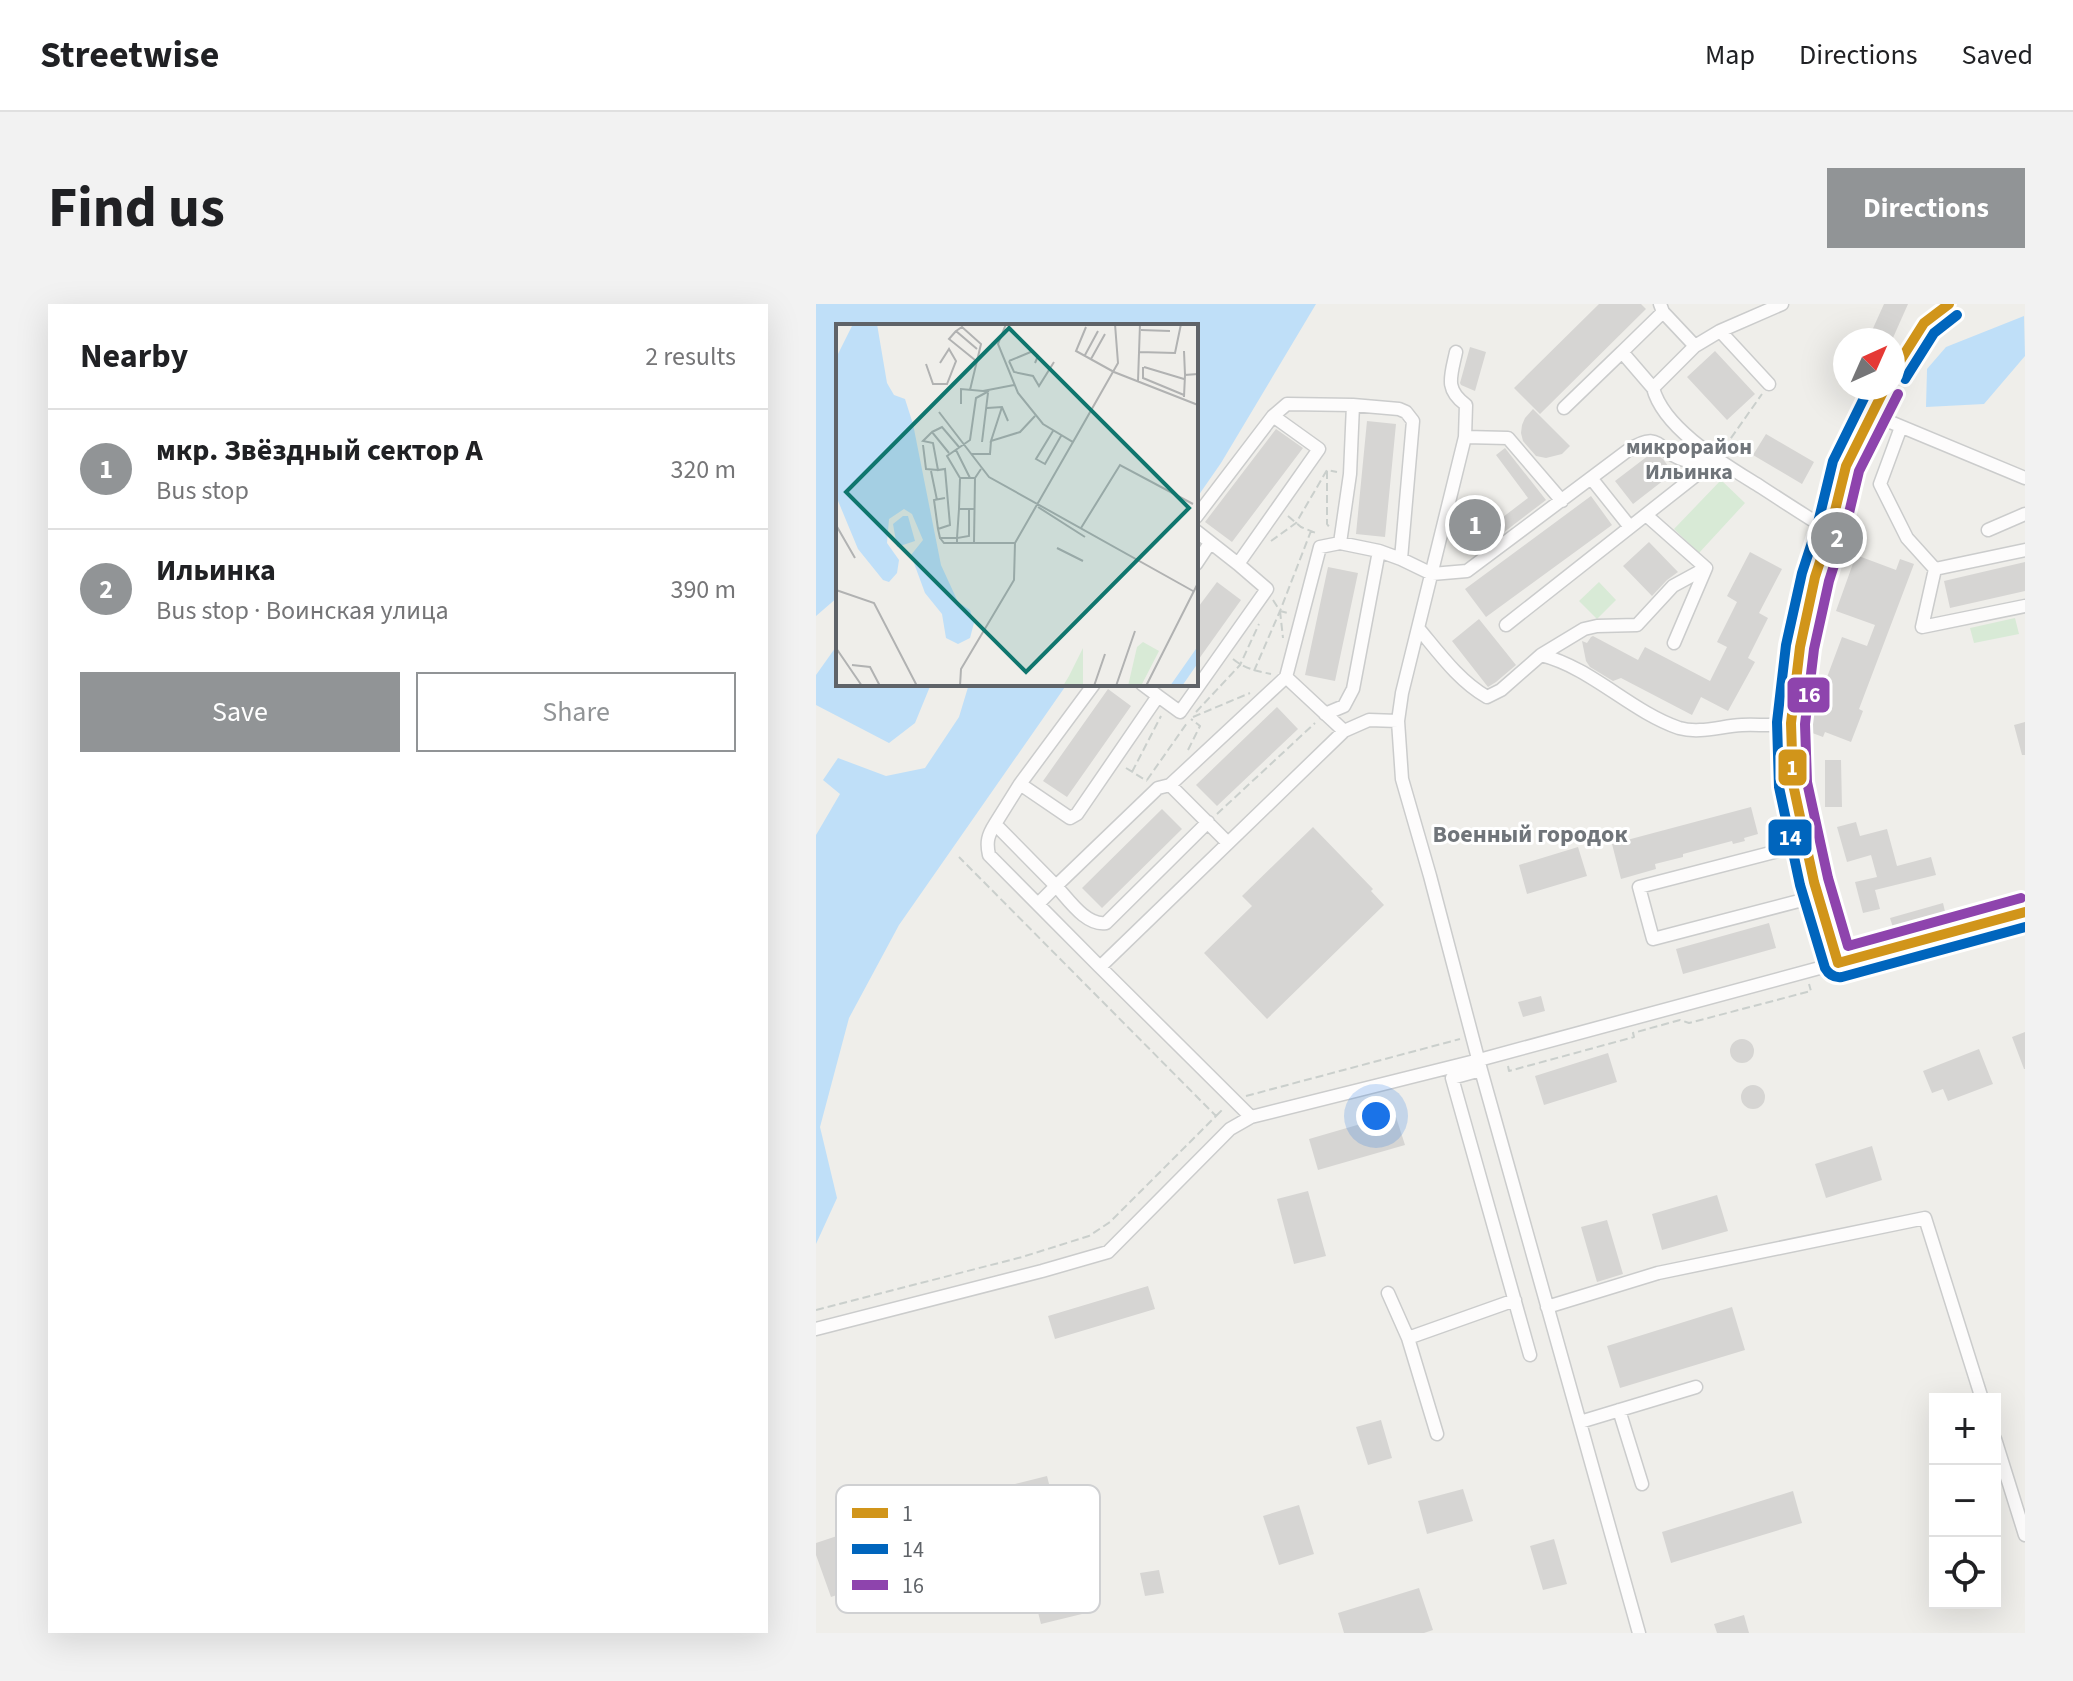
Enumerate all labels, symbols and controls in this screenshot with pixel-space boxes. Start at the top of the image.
text: Streetwise [40,28,219,82]
text: Map [1705,35,1755,75]
text: Directions [1799,35,1918,75]
text: Saved [1962,35,2033,75]
button: Directions [1827,168,2025,248]
text: Find us [48,169,225,248]
inset map [836,324,1198,686]
north arrow [1833,328,1905,400]
text: Nearby [80,332,188,381]
text: 2 results [645,338,736,375]
text: мкр. Звёздный сектор А [156,429,483,472]
district label: микрорайон Ильинка [1626,431,1752,488]
text: 1 [99,451,113,488]
text: 320 m [670,451,736,488]
text: Bus stop [156,472,249,509]
pin: 1 [1449,495,1501,555]
pin: 2 [1811,508,1863,568]
text: Ильинка [156,549,276,592]
text: 2 [99,571,113,608]
text: 390 m [670,571,736,608]
text: Bus stop · Воинская улица [156,592,449,629]
button: Save [80,672,400,752]
button: Share [416,672,736,752]
line badge: 16 [1786,676,1831,714]
text: 16 [1797,679,1821,711]
line badge: 1 [1777,748,1808,787]
text: 1 [1786,752,1798,784]
district label: Военный городок [1432,817,1628,852]
line badge: 14 [1767,818,1813,857]
text: 14 [1778,822,1802,854]
your location [1356,1096,1396,1136]
map controls [1929,1393,2001,1609]
button: + [1929,1393,2001,1465]
button: − [1929,1465,2001,1537]
legend [836,1485,1100,1613]
text: 1 [902,1498,913,1530]
text: 14 [902,1534,924,1566]
button: locate [1929,1537,2001,1609]
text: 16 [902,1570,924,1602]

